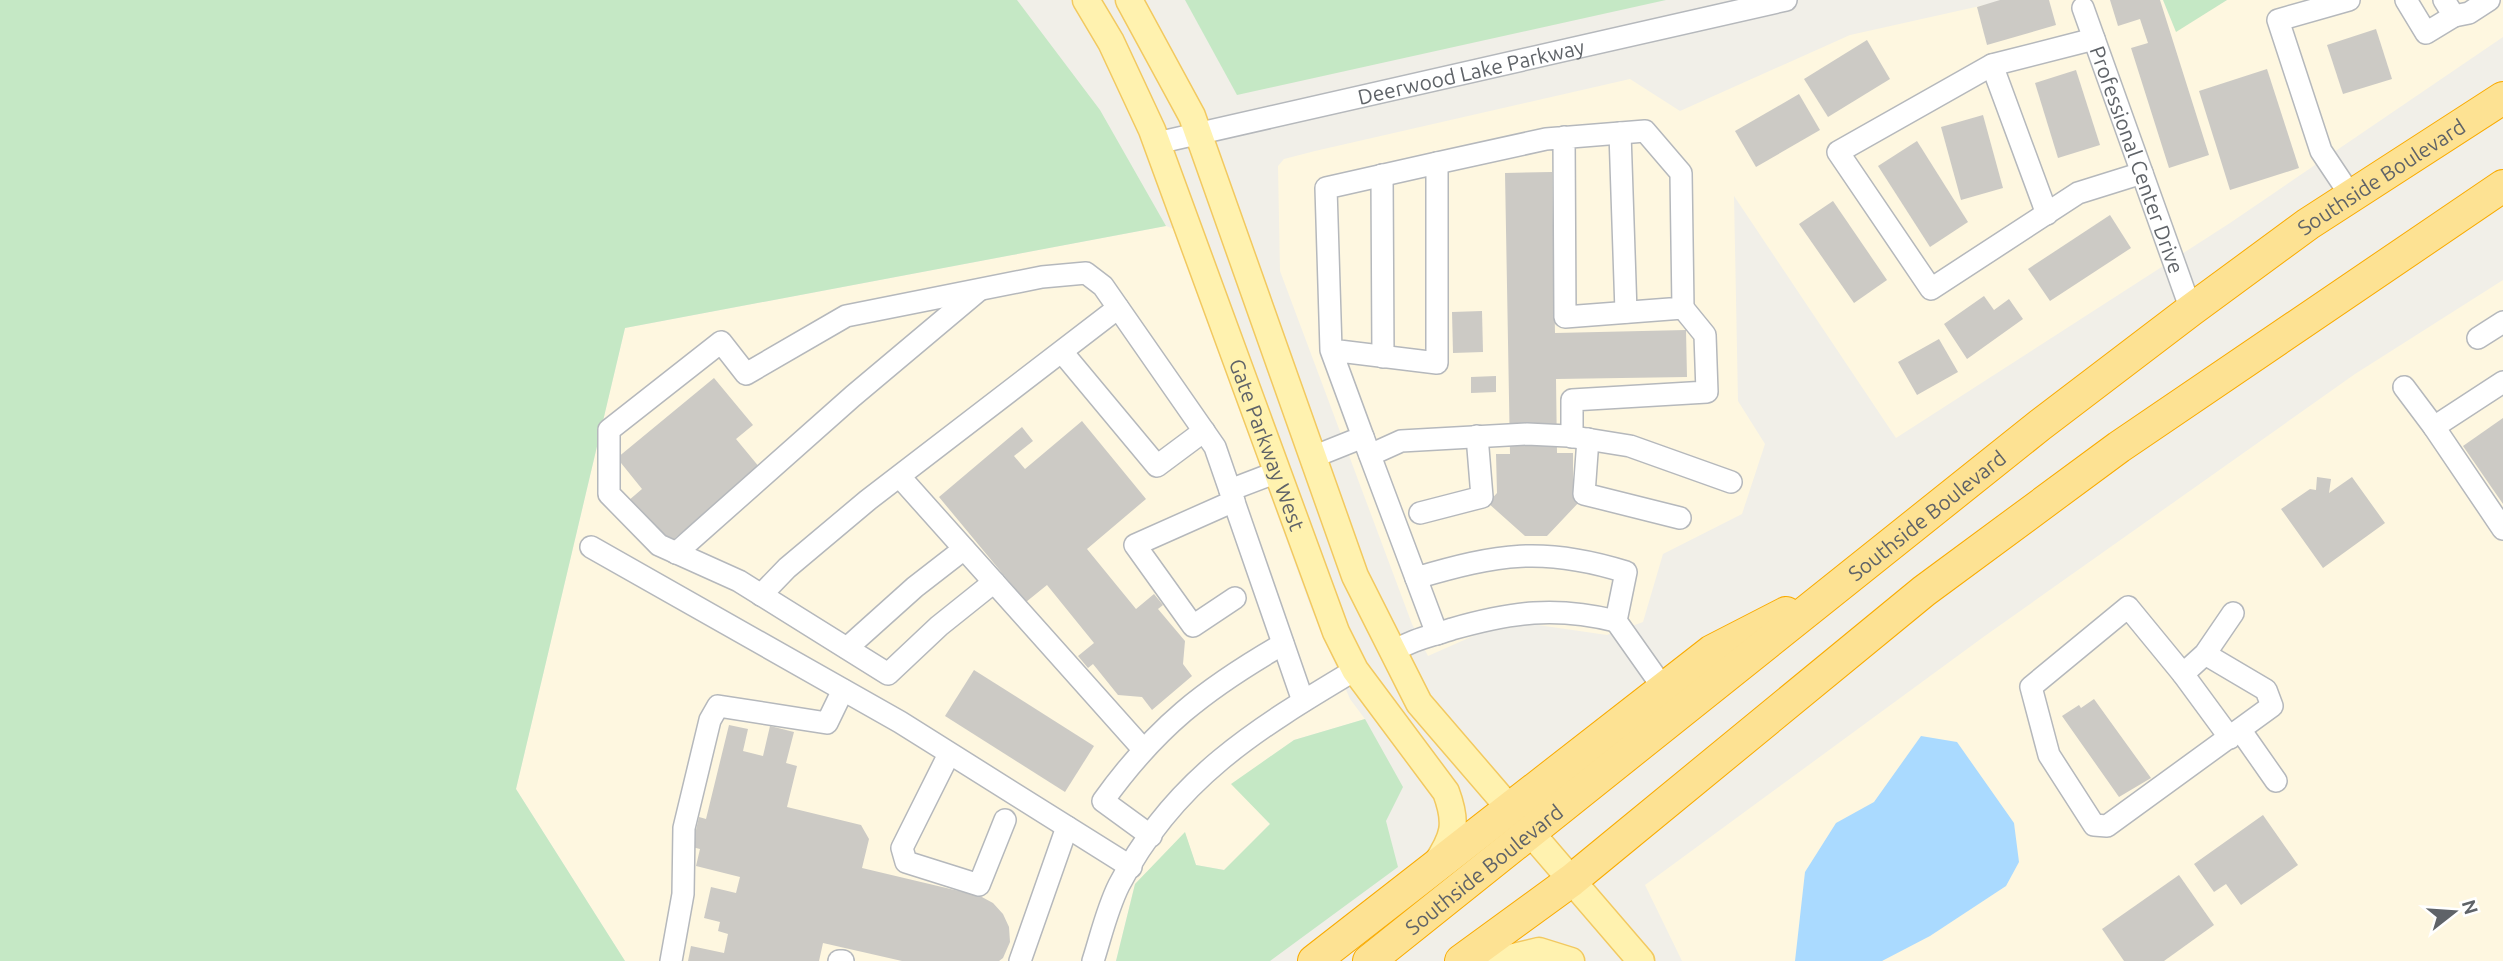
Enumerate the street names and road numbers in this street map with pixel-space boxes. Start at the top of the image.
street label: Deerwood Lake Parkway [1355,34,1587,109]
street label: Professional Center Drive [2086,43,2189,277]
street label: Southside Boulevard [2293,114,2469,240]
street label: Gate Parkway West [1225,355,1310,534]
street label: Southside Boulevard [1843,445,2010,585]
street label: Southside Boulevard [1400,799,1567,939]

